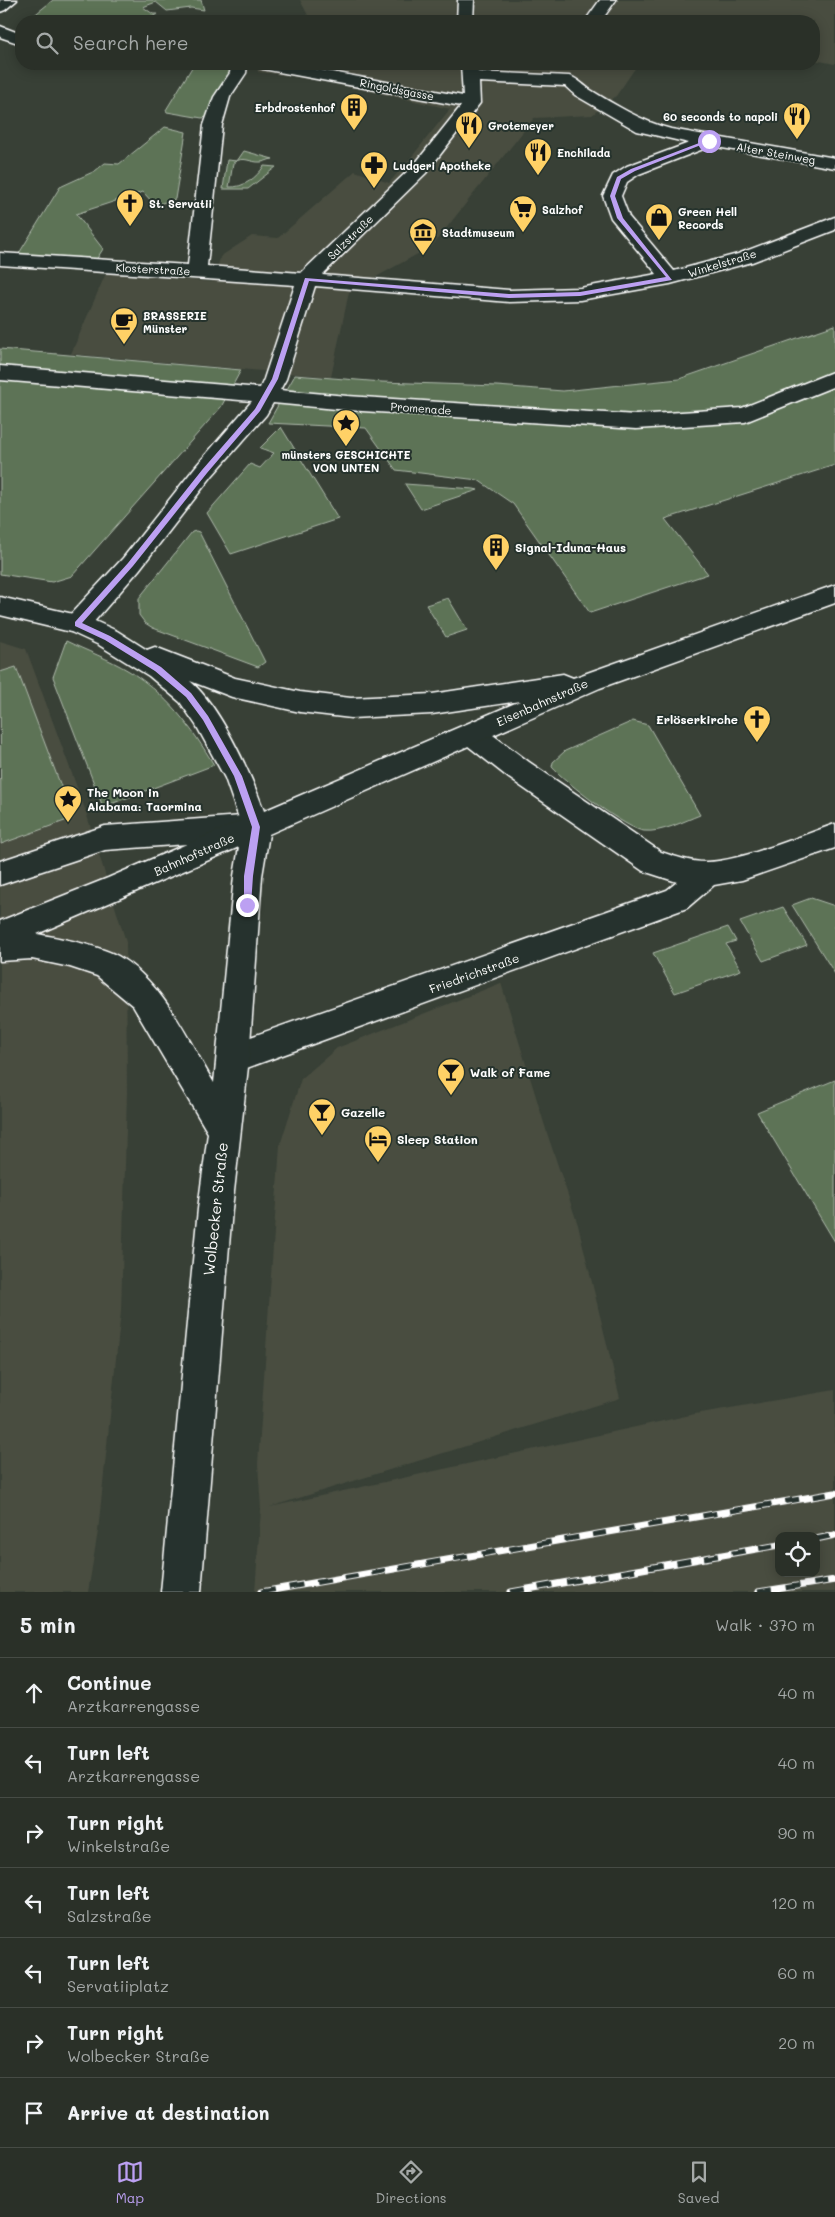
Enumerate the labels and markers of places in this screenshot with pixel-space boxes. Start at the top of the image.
building icon: Erbdrostenhof [339,92,369,131]
place label: Erbdrostenhof [255,100,335,115]
restaurant icon: 60 seconds to napoli [782,101,812,140]
place label: 60 seconds to napoli [663,109,778,124]
restaurant icon: Grotemeyer [454,110,484,149]
place label: Grotemeyer [488,118,554,133]
restaurant icon: Enchilada [523,137,553,176]
place label: Enchilada [557,145,611,160]
pharmacy icon: Ludgeri Apotheke [359,150,389,189]
place label: Ludgeri Apotheke [393,158,491,173]
church icon: St. Servatii [115,188,145,227]
supermarket icon: Salzhof [508,194,538,233]
place label: St. Servatii [149,196,212,211]
place label: Salzhof [542,202,583,217]
shop icon: Green Hell Records [644,202,674,241]
place label: Green Hell Records [678,204,737,232]
museum icon: Stadtmuseum [408,217,438,256]
place label: Stadtmuseum [442,225,515,240]
cafe icon: BRASSERIE Münster [109,306,139,345]
place label: BRASSERIE Münster [143,308,207,336]
place icon: münsters GESCHICHTE VON UNTEN [331,408,361,447]
place label: münsters GESCHICHTE VON UNTEN [281,447,411,475]
building icon: Signal-Iduna-Haus [481,532,511,571]
place label: Signal-Iduna-Haus [515,539,626,555]
church icon: Erlöserkirche [742,704,772,743]
place label: Erlöserkirche [656,711,738,727]
place icon: The Moon in Alabama: Taormina [53,784,83,823]
place label: The Moon in Alabama: Taormina [87,784,202,814]
bar icon: Walk of Fame [436,1057,466,1096]
place label: Walk of Fame [470,1064,550,1080]
bar icon: Gazelle [307,1097,337,1136]
place label: Gazelle [341,1104,385,1120]
hotel icon: Sleep Station [363,1124,393,1163]
place label: Sleep Station [397,1131,478,1147]

